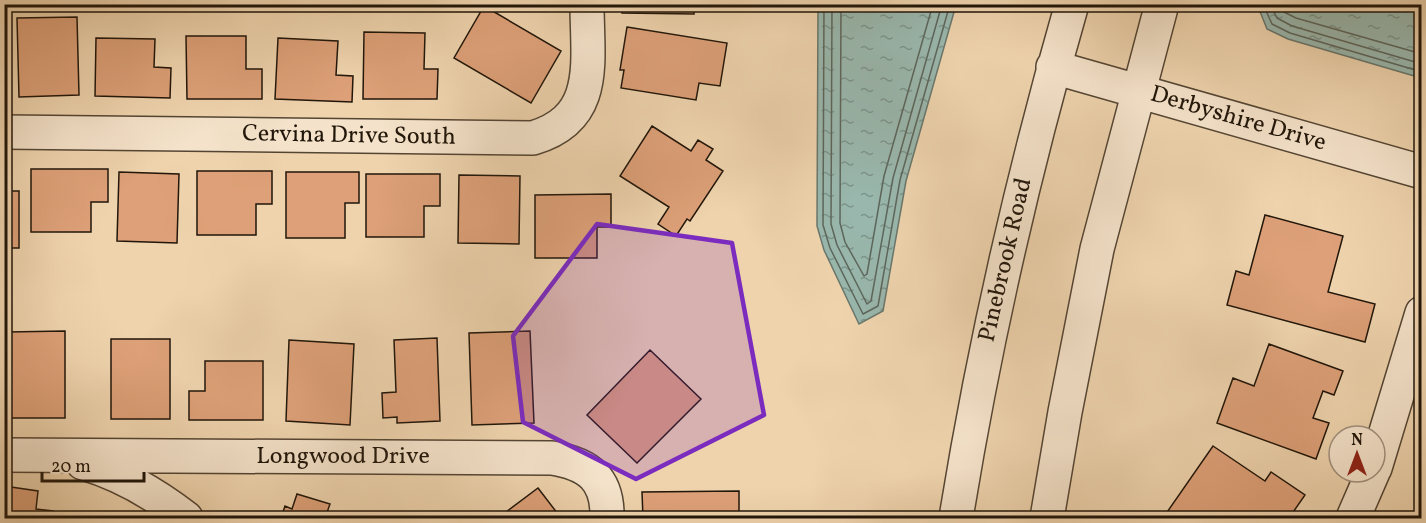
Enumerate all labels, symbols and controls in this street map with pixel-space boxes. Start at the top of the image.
street label: Derbyshire Drive [1146,78,1330,160]
street label: Cervina Drive South [242,117,456,155]
street label: Pinebrook Road [971,175,1041,345]
north arrow [1327,424,1387,484]
text: N [1351,430,1363,452]
street label: Longwood Drive [256,440,430,474]
scale bar [42,445,144,483]
text: 20 m [51,455,91,480]

